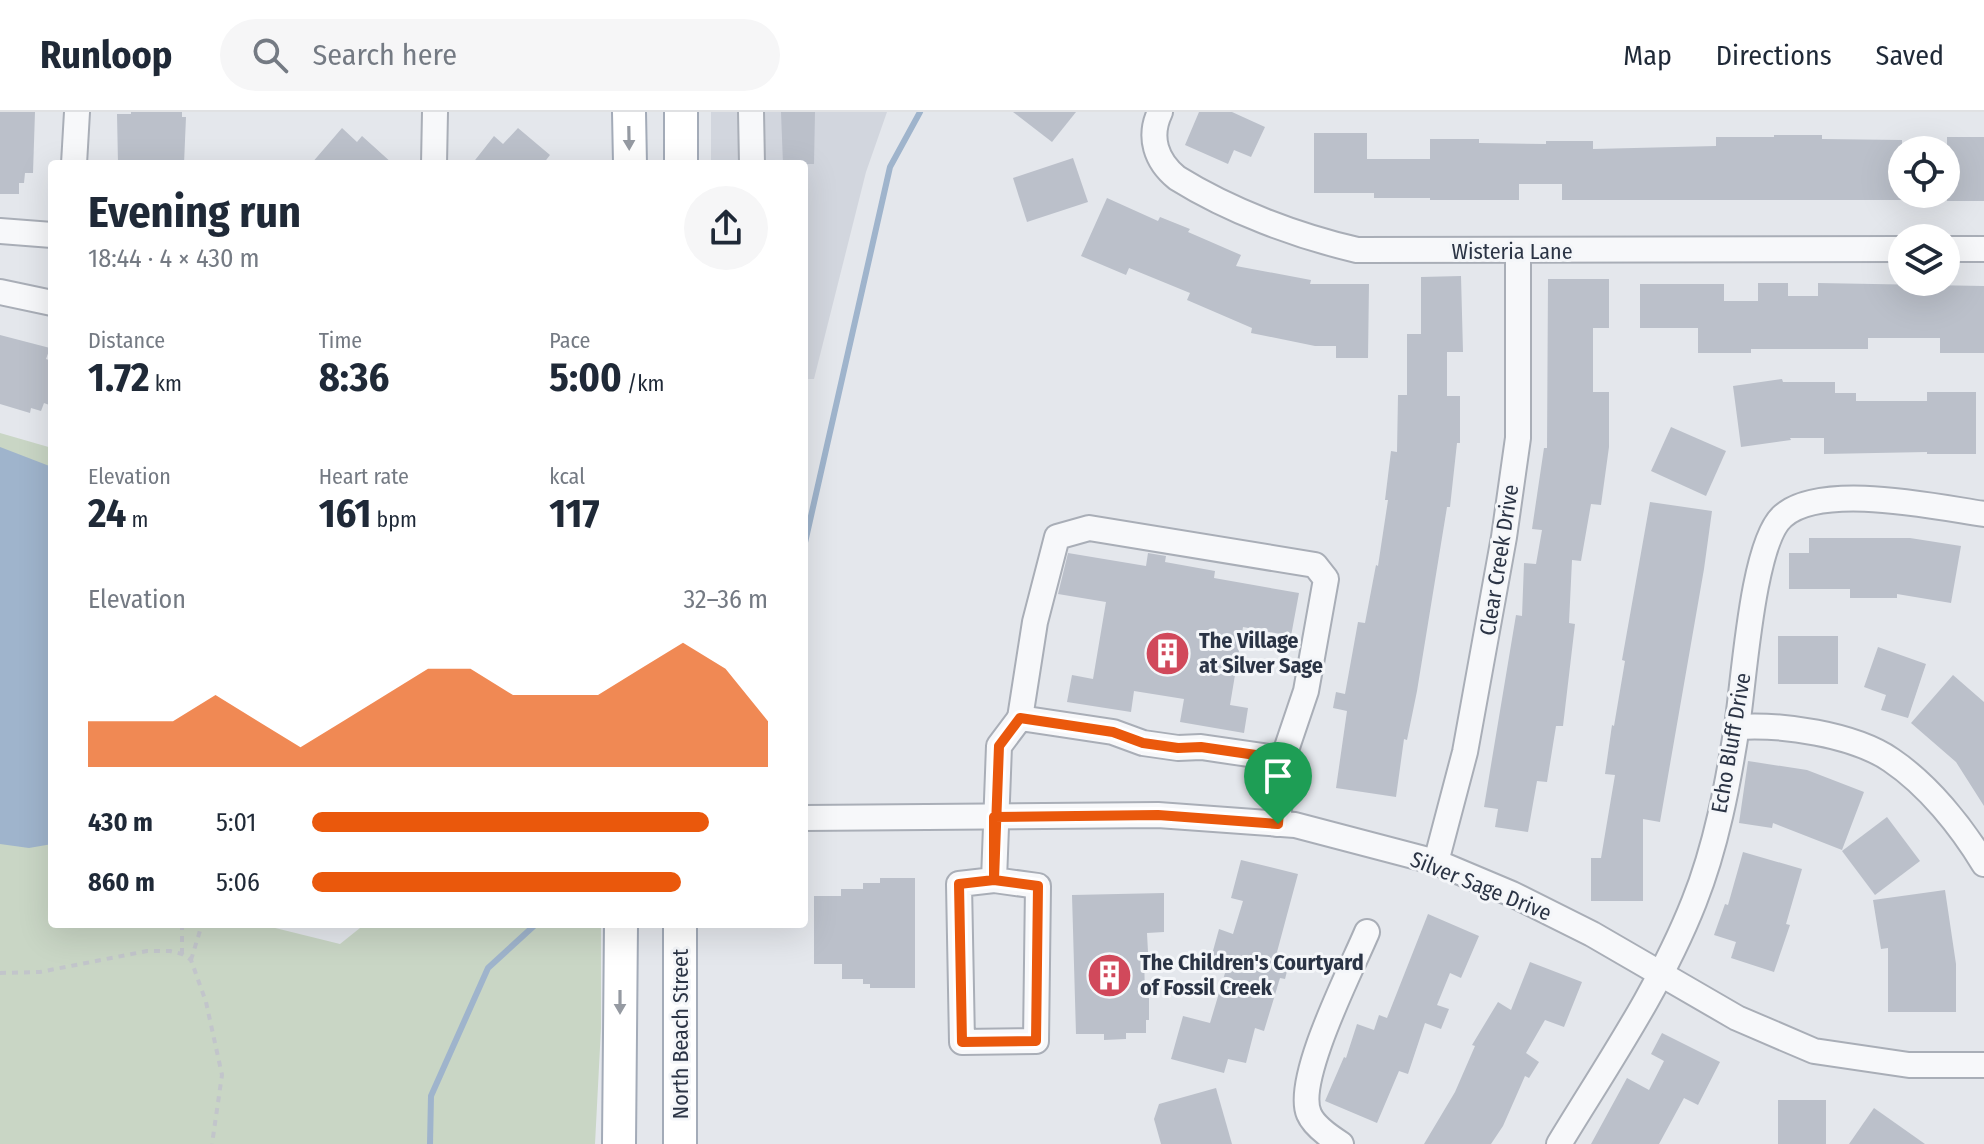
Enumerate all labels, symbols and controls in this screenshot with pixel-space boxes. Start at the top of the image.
search box [220,19,780,91]
text: Runloop [40,32,172,78]
icon: search [248,33,292,77]
text: Search here [312,37,457,73]
text: Map [1623,39,1672,72]
text: Directions [1716,39,1832,72]
text: Saved [1876,39,1944,72]
one-way arrow [623,126,635,151]
map controls [1888,136,1960,296]
button: locate [1888,136,1960,208]
text: Evening run [88,186,301,239]
button: share [684,186,768,270]
button: layers [1888,224,1960,296]
street label: Wisteria Lane [1451,238,1573,265]
text: 18:44 · 4 × 430 m [88,243,260,274]
text: Distance [88,327,165,354]
text: Time [319,327,362,354]
text: Pace [549,327,590,354]
text: 1.72 [88,354,150,402]
text: 8:36 [319,354,389,402]
text: 5:00 [549,354,622,402]
text: km [150,370,182,397]
text: /km [622,370,664,397]
text: Elevation [88,463,171,490]
text: Heart rate [319,463,409,490]
text: kcal [549,463,585,490]
street label: Clear Creek Drive [1474,483,1524,637]
text: 24 [88,490,126,538]
text: 161 [319,490,371,538]
text: 117 [549,490,600,538]
text: m [126,506,148,533]
text: bpm [371,506,417,533]
text: Elevation [88,584,186,615]
text: 32–36 m [684,584,768,615]
place label: The Village at Silver Sage [1199,627,1323,679]
building icon: The Village at Silver Sage [1144,629,1192,677]
street label: Echo Bluff Drive [1705,671,1757,815]
pin [1244,742,1312,824]
icon: arrive [1256,754,1300,798]
text: 430 m [88,807,153,838]
text: 5:01 [216,807,256,838]
street label: Silver Sage Drive [1407,845,1555,927]
text: 860 m [88,867,155,898]
text: 5:06 [216,867,260,898]
street label: North Beach Street [667,948,694,1119]
place label: The Children's Courtyard of Fossil Creek [1140,949,1364,1001]
building icon: The Children's Courtyard of Fossil Creek [1085,951,1133,999]
one-way arrow [614,990,626,1015]

